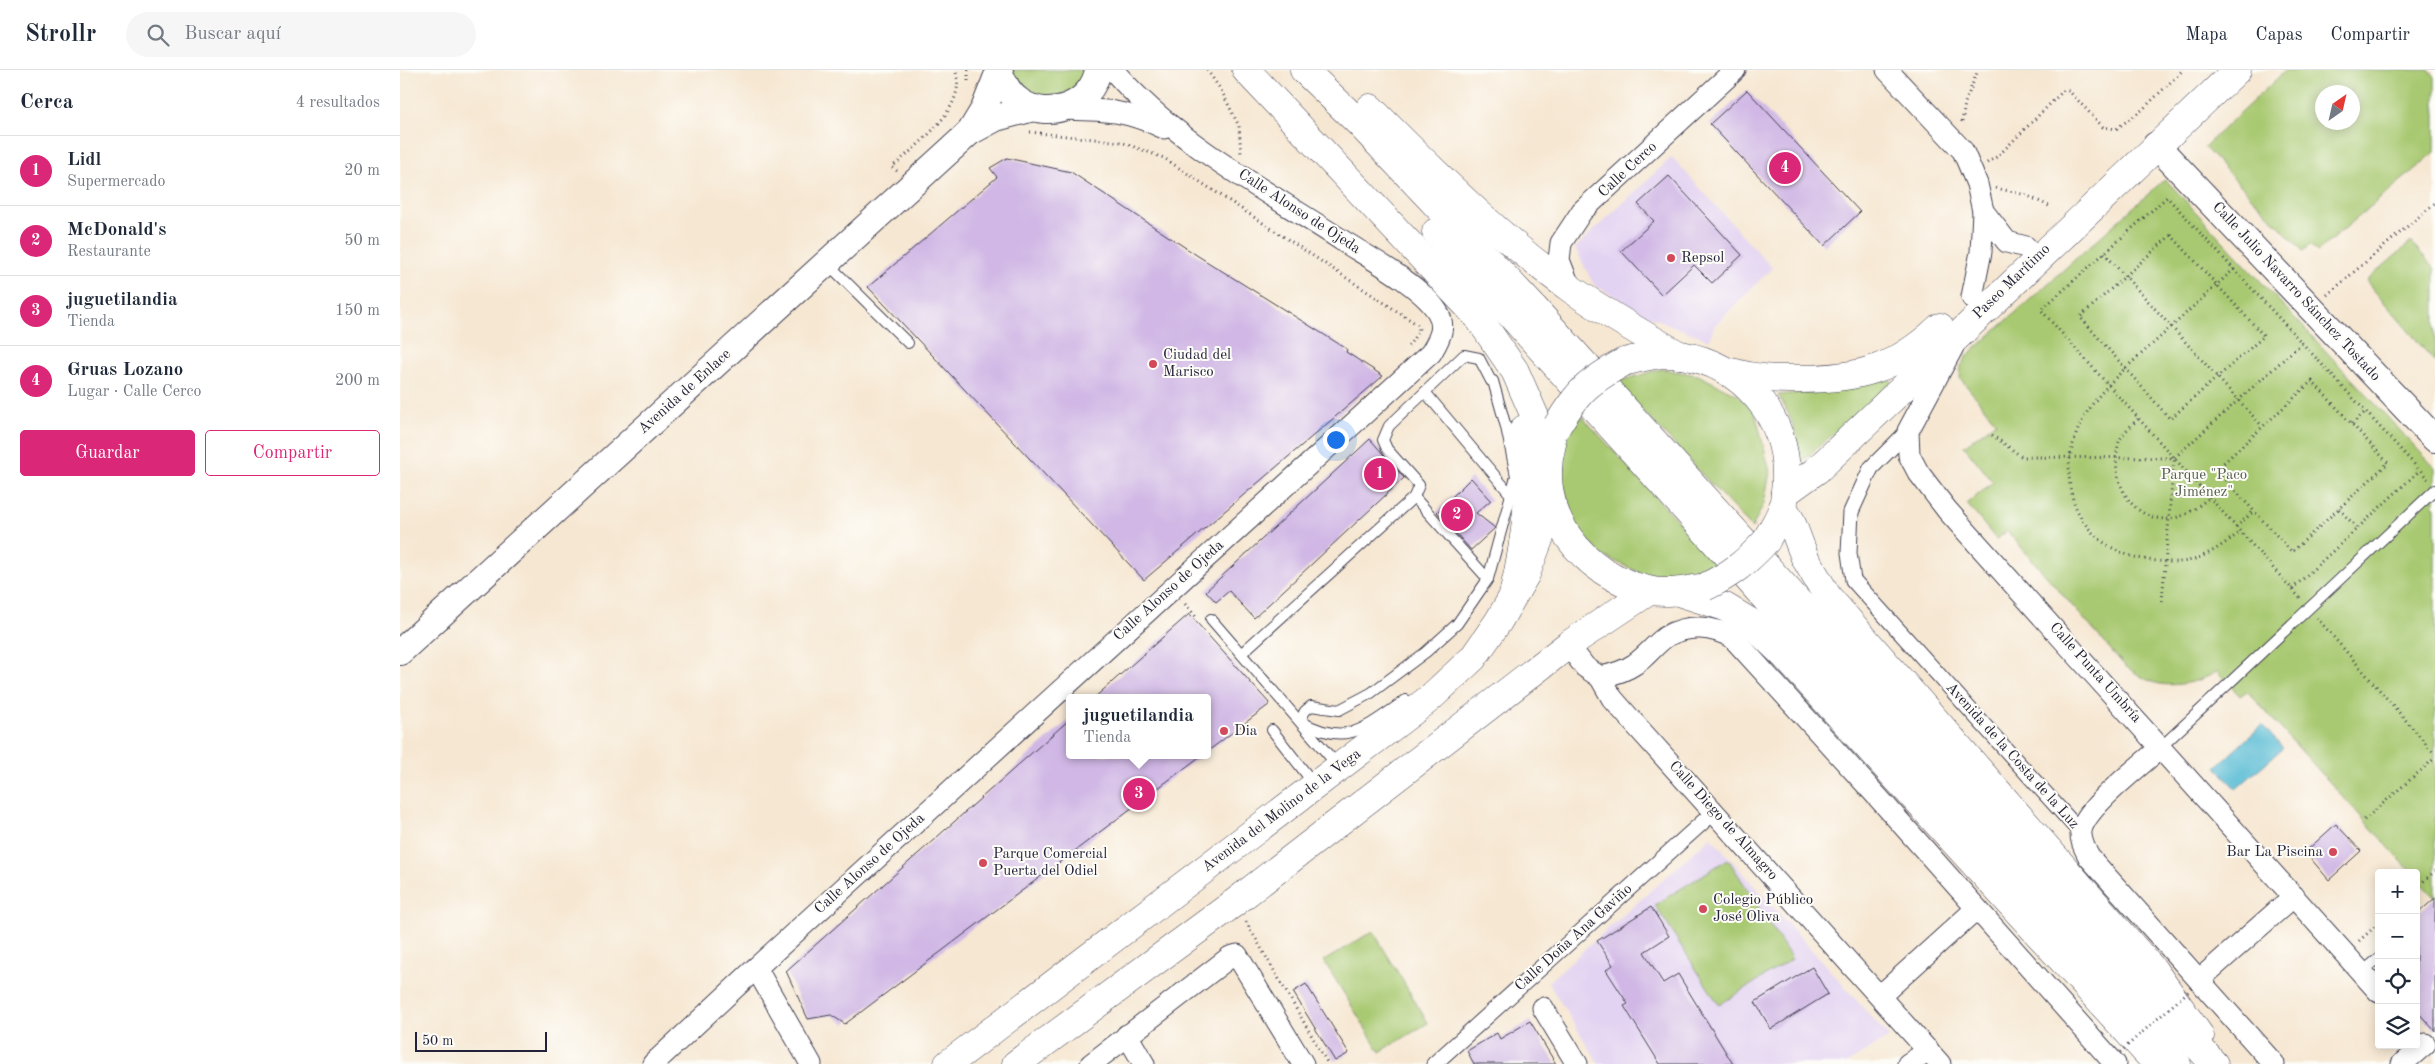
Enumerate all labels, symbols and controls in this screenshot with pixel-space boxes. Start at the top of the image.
search box [126,12,476,57]
icon: search [144,21,172,49]
text: Strollr [25,23,96,47]
text: Buscar aquí [184,25,281,44]
text: Mapa [2185,26,2228,44]
text: Capas [2256,26,2303,44]
text: Compartir [2331,26,2410,44]
north arrow [2315,85,2360,130]
text: Cerca [20,92,73,113]
text: 4 resultados [296,95,380,111]
street label: Calle Cerco [1596,139,1660,201]
pin: 4 [1769,149,1801,187]
text: Lidl [67,151,101,170]
text: 1 [31,163,41,179]
text: 20 m [344,163,380,179]
street label: Calle Alonso de Ojeda [1235,167,1363,257]
text: Supermercado [67,174,165,190]
street label: Calle Julio Navarro Sánchez Tostado [2209,200,2383,384]
text: McDonald's [67,221,166,240]
text: 2 [31,233,41,249]
text: 50 m [344,233,380,249]
street label: Paseo Marítimo [1971,242,2053,322]
text: Restaurante [67,244,151,260]
place label: Repsol [1681,251,1724,266]
marker: Repsol [1665,252,1677,264]
text: juguetilandia [67,291,178,310]
text: 3 [31,303,41,319]
text: 150 m [335,303,380,319]
text: Tienda [67,314,115,330]
street label: Avenida de Enlace [636,347,734,437]
place label: Ciudad del Marisco [1163,348,1231,380]
marker: Ciudad del Marisco [1147,358,1159,370]
text: Gruas Lozano [67,361,183,380]
text: 4 [31,373,41,389]
text: 200 m [335,373,380,389]
text: Lugar · Calle Cerco [67,384,201,400]
your location [1323,427,1349,453]
button: Guardar [20,430,195,476]
button: Compartir [205,430,380,476]
pin: 1 [1364,455,1396,493]
park label: Parque "Paco Jiménez" [2161,468,2247,500]
pin: 2 [1441,496,1473,534]
street label: Calle Alonso de Ojeda [1111,537,1227,644]
street label: Calle Punta Umbría [2046,620,2144,726]
street label: Avenida de la Costa de la Luz [1943,680,2081,832]
popup [1066,694,1211,759]
text: juguetilandia [1083,707,1194,726]
place label: Dia [1234,724,1258,739]
marker: Dia [1218,725,1230,737]
text: Tienda [1083,730,1131,746]
street label: Avenida del Molino de la Vega [1200,746,1365,875]
street label: Calle Diego de Almagro [1666,759,1780,883]
pin: 3 [1123,775,1155,813]
street label: Calle Alonso de Ojeda [812,810,928,917]
place label: Bar La Piscina [2226,845,2324,860]
marker: Bar La Piscina [2327,846,2339,858]
place label: Parque Comercial Puerta del Odiel [993,847,1107,879]
marker: Parque Comercial Puerta del Odiel [977,857,989,869]
map controls [2375,869,2420,1049]
button: + [2375,869,2420,914]
street label: Calle Doña Ana Gaviño [1513,882,1635,994]
place label: Colegio Público José Oliva [1713,893,1813,925]
marker: Colegio Público José Oliva [1697,903,1709,915]
button: − [2375,914,2420,959]
button: locate [2375,959,2420,1004]
button: layers [2375,1004,2420,1049]
scale bar [415,1029,548,1052]
text: 50 m [422,1034,453,1048]

